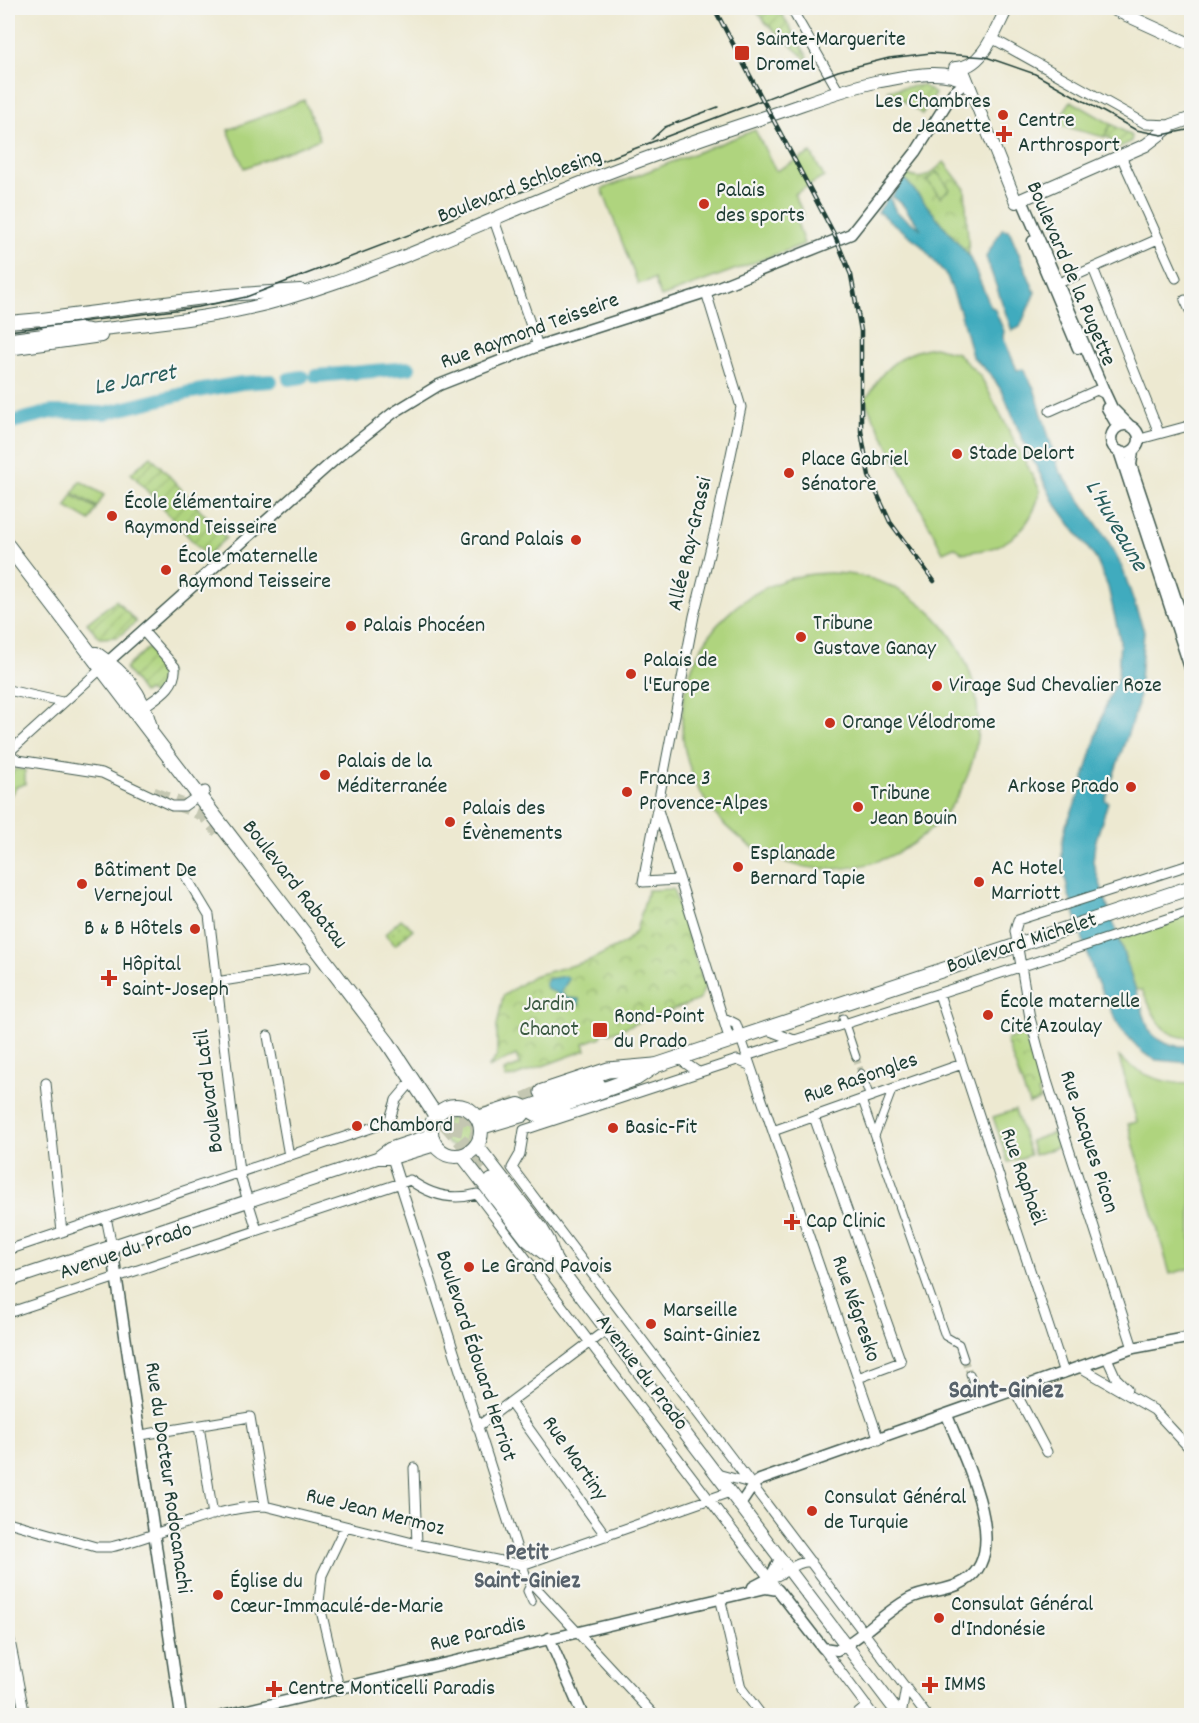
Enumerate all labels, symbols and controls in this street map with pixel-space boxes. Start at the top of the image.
place label: Sainte-Marguerite Dromel [756,25,906,81]
marker: Sainte-Marguerite Dromel [733,44,751,62]
place label: Les Chambres de Jeanette [875,87,991,143]
place label: Centre Arthrosport [1018,106,1120,162]
marker: Les Chambres de Jeanette [996,108,1010,122]
marker: Centre Arthrosport [995,125,1013,143]
street label: Boulevard Schloesing [433,141,607,233]
place label: Palais des sports [716,176,805,232]
street label: Boulevard de la Pugette [1017,177,1123,371]
marker: Palais des sports [697,197,711,211]
street label: Rue Raymond Teisseire [436,285,624,379]
water label: Le Jarret [91,356,181,406]
place label: Stade Delort [969,439,1075,470]
place label: Place Gabriel Sénatore [801,445,908,501]
marker: Stade Delort [950,447,964,461]
marker: Place Gabriel Sénatore [782,466,796,480]
street label: Allée Ray-Grassi [661,474,721,614]
water label: L'Huveaune [1075,474,1156,579]
place label: École élémentaire Raymond Teisseire [124,488,277,544]
marker: École élémentaire Raymond Teisseire [105,509,119,523]
place label: Grand Palais [460,525,564,556]
marker: Grand Palais [569,533,583,547]
place label: École maternelle Raymond Teisseire [178,542,331,598]
marker: École maternelle Raymond Teisseire [159,563,173,577]
place label: Tribune Gustave Ganay [813,609,937,665]
place label: Palais Phocéen [363,611,485,642]
marker: Palais Phocéen [344,619,358,633]
marker: Tribune Gustave Ganay [794,630,808,644]
place label: Palais de l'Europe [643,646,717,702]
marker: Palais de l'Europe [624,667,638,681]
place label: Virage Sud Chevalier Roze [949,671,1162,702]
marker: Virage Sud Chevalier Roze [930,679,944,693]
place label: Orange Vélodrome [842,708,996,739]
marker: Orange Vélodrome [823,716,837,730]
place label: Palais de la Méditerranée [337,747,448,803]
place label: France 3 Provence-Alpes [639,764,768,820]
marker: Palais de la Méditerranée [318,768,332,782]
place label: Arkose Prado [1007,772,1119,803]
place label: Tribune Jean Bouin [870,779,957,835]
marker: Arkose Prado [1124,780,1138,794]
marker: France 3 Provence-Alpes [620,785,634,799]
place label: Palais des Évènements [462,794,563,850]
marker: Tribune Jean Bouin [851,800,865,814]
street label: Boulevard Rabatau [234,814,354,956]
marker: Palais des Évènements [443,815,457,829]
place label: Esplanade Bernard Tapie [750,839,865,895]
place label: AC Hotel Marriott [991,854,1063,910]
place label: Bâtiment De Vernejoul [94,856,197,912]
marker: Esplanade Bernard Tapie [731,860,745,874]
marker: AC Hotel Marriott [972,875,986,889]
marker: Bâtiment De Vernejoul [75,877,89,891]
street label: Boulevard Michelet [943,905,1101,983]
place label: B & B Hôtels [84,914,183,945]
marker: B & B Hôtels [188,922,202,936]
place label: Hôpital Saint-Joseph [122,950,229,1006]
marker: Hôpital Saint-Joseph [100,969,118,987]
place label: École maternelle Cité Azoulay [1000,987,1140,1043]
park label: Jardin Chanot [519,990,579,1046]
place label: Rond-Point du Prado [614,1002,705,1058]
marker: École maternelle Cité Azoulay [981,1008,995,1022]
marker: Rond-Point du Prado [591,1021,609,1039]
street label: Boulevard Latil [187,1027,233,1155]
street label: Rue Rasongles [800,1045,922,1113]
street label: Rue Jacques Picon [1050,1067,1126,1217]
place label: Chambord [369,1111,453,1142]
place label: Basic-Fit [625,1113,697,1144]
marker: Chambord [350,1119,364,1133]
marker: Basic-Fit [606,1121,620,1135]
street label: Rue Raphaël [991,1124,1053,1230]
place label: Cap Clinic [806,1207,886,1238]
marker: Cap Clinic [783,1213,801,1231]
street label: Avenue du Prado [55,1215,197,1289]
street label: Boulevard Édouard Herriot [426,1246,524,1466]
place label: Le Grand Pavois [481,1252,612,1283]
street label: Rue Négresko [822,1252,888,1366]
marker: Le Grand Pavois [462,1260,476,1274]
place label: Marseille Saint-Giniez [663,1296,761,1352]
street label: Avenue du Prado [587,1308,695,1438]
marker: Marseille Saint-Giniez [644,1317,658,1331]
street label: Rue du Docteur Rodocanachi [135,1360,199,1596]
district label: Saint-Giniez [949,1373,1065,1410]
street label: Rue Martiny [533,1410,615,1509]
street label: Rue Jean Mermoz [302,1481,448,1545]
place label: Consulat Général de Turquie [824,1483,966,1539]
marker: Consulat Général de Turquie [805,1504,819,1518]
district label: Petit Saint-Giniez [474,1537,581,1599]
place label: Église du Cœur-Immaculé-de-Marie [230,1567,443,1623]
marker: Église du Cœur-Immaculé-de-Marie [211,1588,225,1602]
place label: Consulat Général d'Indonésie [951,1590,1093,1646]
street label: Rue Paradis [427,1609,529,1661]
marker: Consulat Général d'Indonésie [932,1611,946,1625]
place label: IMMS [944,1670,986,1701]
place label: Centre Monticelli Paradis [288,1674,495,1705]
marker: IMMS [921,1676,939,1694]
marker: Centre Monticelli Paradis [265,1680,283,1698]

